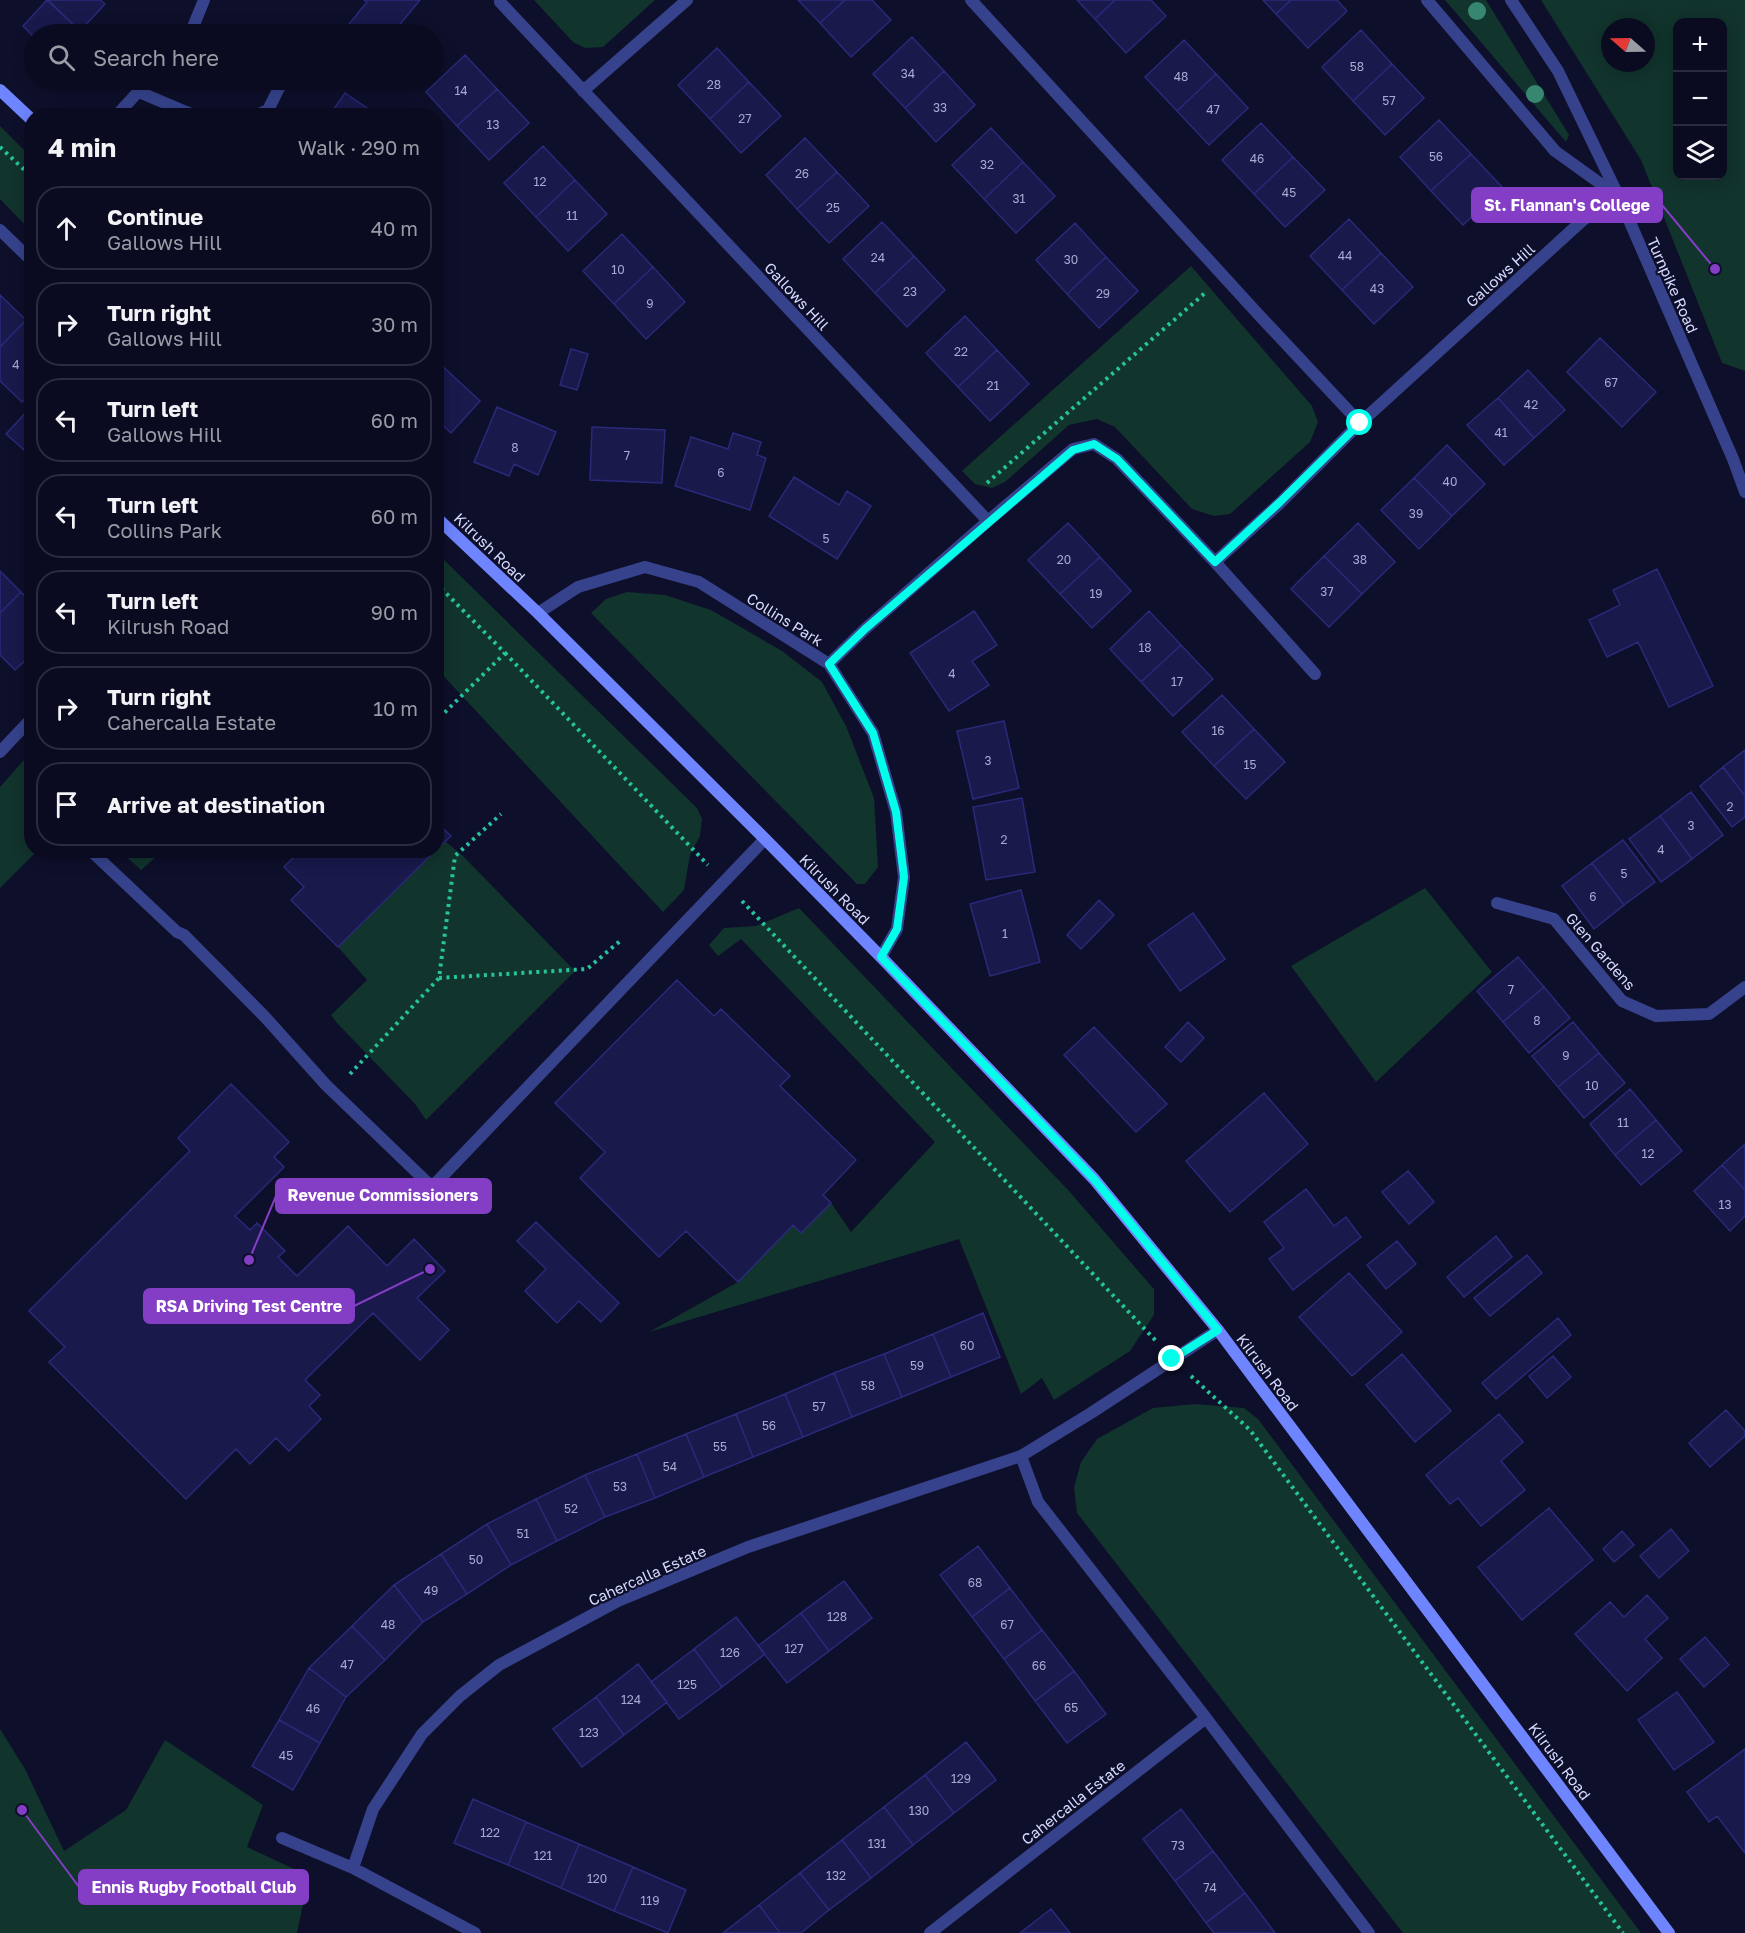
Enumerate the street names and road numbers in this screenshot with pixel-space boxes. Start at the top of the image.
street label: Turnpike Road [1644,234,1702,336]
street label: Gallows Hill [1462,239,1538,311]
street label: Gallows Hill [761,258,833,334]
street label: Kilrush Road [451,509,529,585]
street label: Collins Park [744,589,827,650]
street label: Kilrush Road [796,850,874,928]
street label: Glen Gardens [1562,909,1640,993]
street label: Kilrush Road [1233,1330,1303,1414]
street label: Cahercalla Estate [585,1541,709,1609]
street label: Kilrush Road [1525,1719,1595,1803]
street label: Cahercalla Estate [1017,1756,1129,1848]

